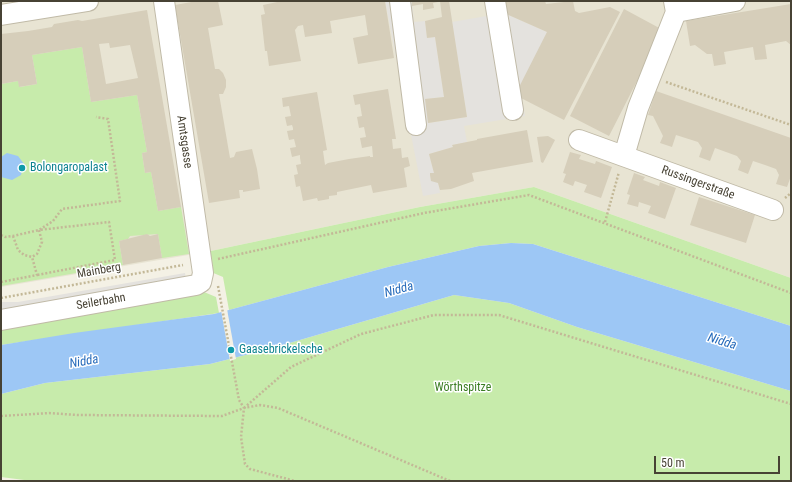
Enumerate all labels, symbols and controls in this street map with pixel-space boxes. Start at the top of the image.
street label: Amtsgasse [173,115,195,169]
place label: Bolongaropalast [30,161,108,175]
marker: Bolongaropalast [17,163,27,173]
street label: Russingerstraße [659,163,737,203]
street label: Mainberg [76,260,122,282]
water label: Nidda [383,279,415,301]
street label: Seilerbahn [75,291,127,313]
water label: Nidda [706,330,738,354]
place label: Gaasebrickelsche [239,343,323,357]
marker: Gaasebrickelsche [226,345,236,355]
water label: Nidda [68,352,100,372]
park label: Wörthspitze [435,381,491,395]
scale bar [656,448,782,474]
text: 50 m [661,456,685,470]

